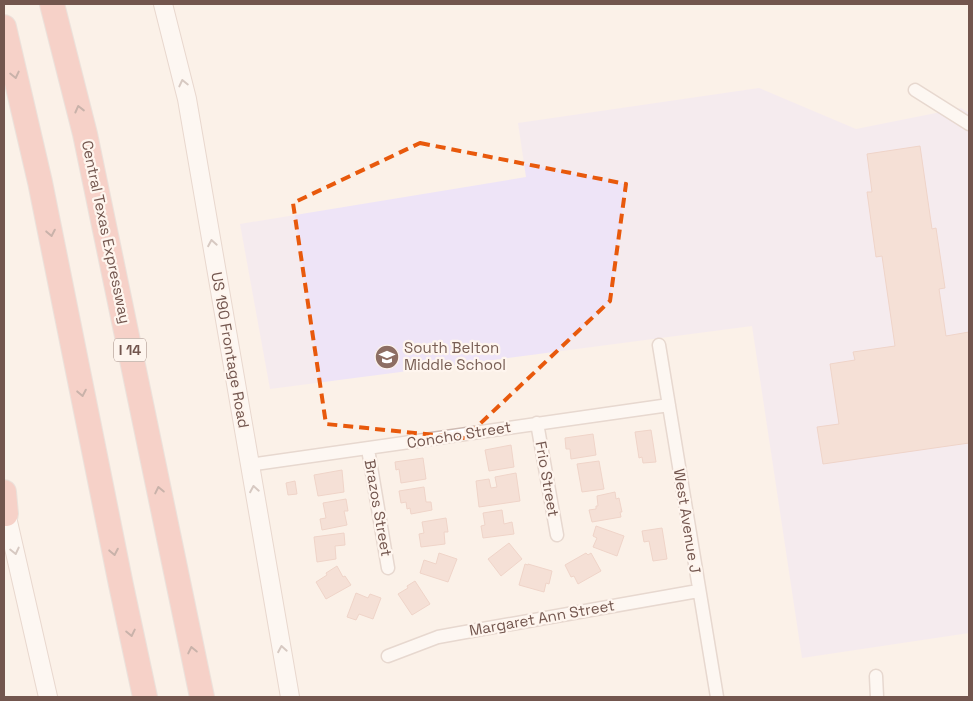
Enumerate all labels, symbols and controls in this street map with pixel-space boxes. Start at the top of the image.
one-way arrow [9,70,20,79]
one-way arrow [178,78,189,87]
one-way arrow [74,104,85,113]
street label: Central Texas Expressway [78,139,135,325]
one-way arrow [45,229,55,238]
one-way arrow [207,238,217,247]
street label: US 190 Frontage Road [207,270,254,429]
road number: I 14 [114,338,146,362]
place label: South Belton Middle School [404,338,506,374]
school or university icon: South Belton Middle School [374,344,400,370]
one-way arrow [77,388,87,397]
street label: Concho Street [405,417,512,452]
street label: Frio Street [532,440,563,518]
street label: Brazos Street [361,458,396,558]
street label: West Avenue J [670,467,705,575]
one-way arrow [249,485,259,494]
one-way arrow [154,486,165,495]
one-way arrow [9,547,20,556]
one-way arrow [108,548,119,557]
street label: Margaret Ann Street [468,595,616,640]
one-way arrow [125,628,136,637]
one-way arrow [188,645,198,654]
one-way arrow [277,645,287,654]

